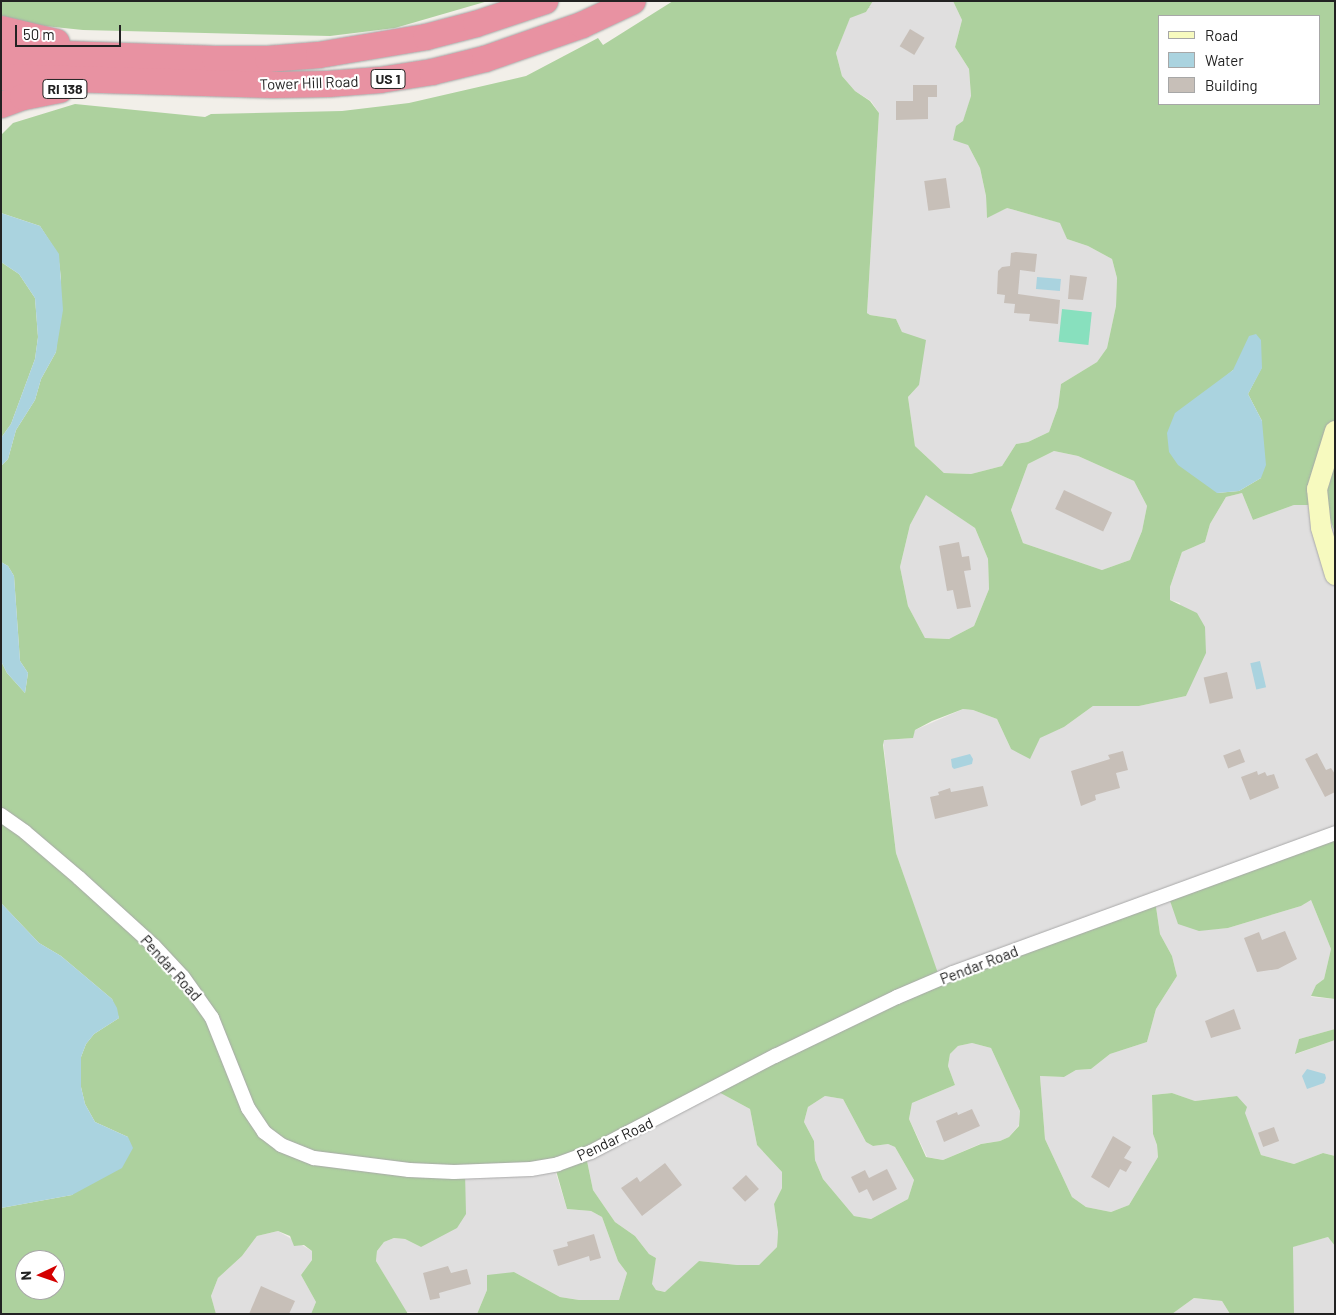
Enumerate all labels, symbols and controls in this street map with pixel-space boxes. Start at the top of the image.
scale bar [18,15,124,47]
legend [1158,15,1321,105]
text: 50 m [23,25,55,43]
text: Road [1205,26,1238,44]
text: Water [1205,51,1244,69]
road number: US 1 [370,68,406,90]
street label: Tower Hill Road [259,72,359,94]
text: Building [1205,76,1258,94]
road number: RI 138 [41,78,89,100]
street label: Pendar Road [137,931,205,1005]
street label: Pendar Road [937,942,1021,988]
street label: Pendar Road [574,1114,656,1164]
north arrow [15,1250,65,1300]
text: N [17,1271,34,1281]

